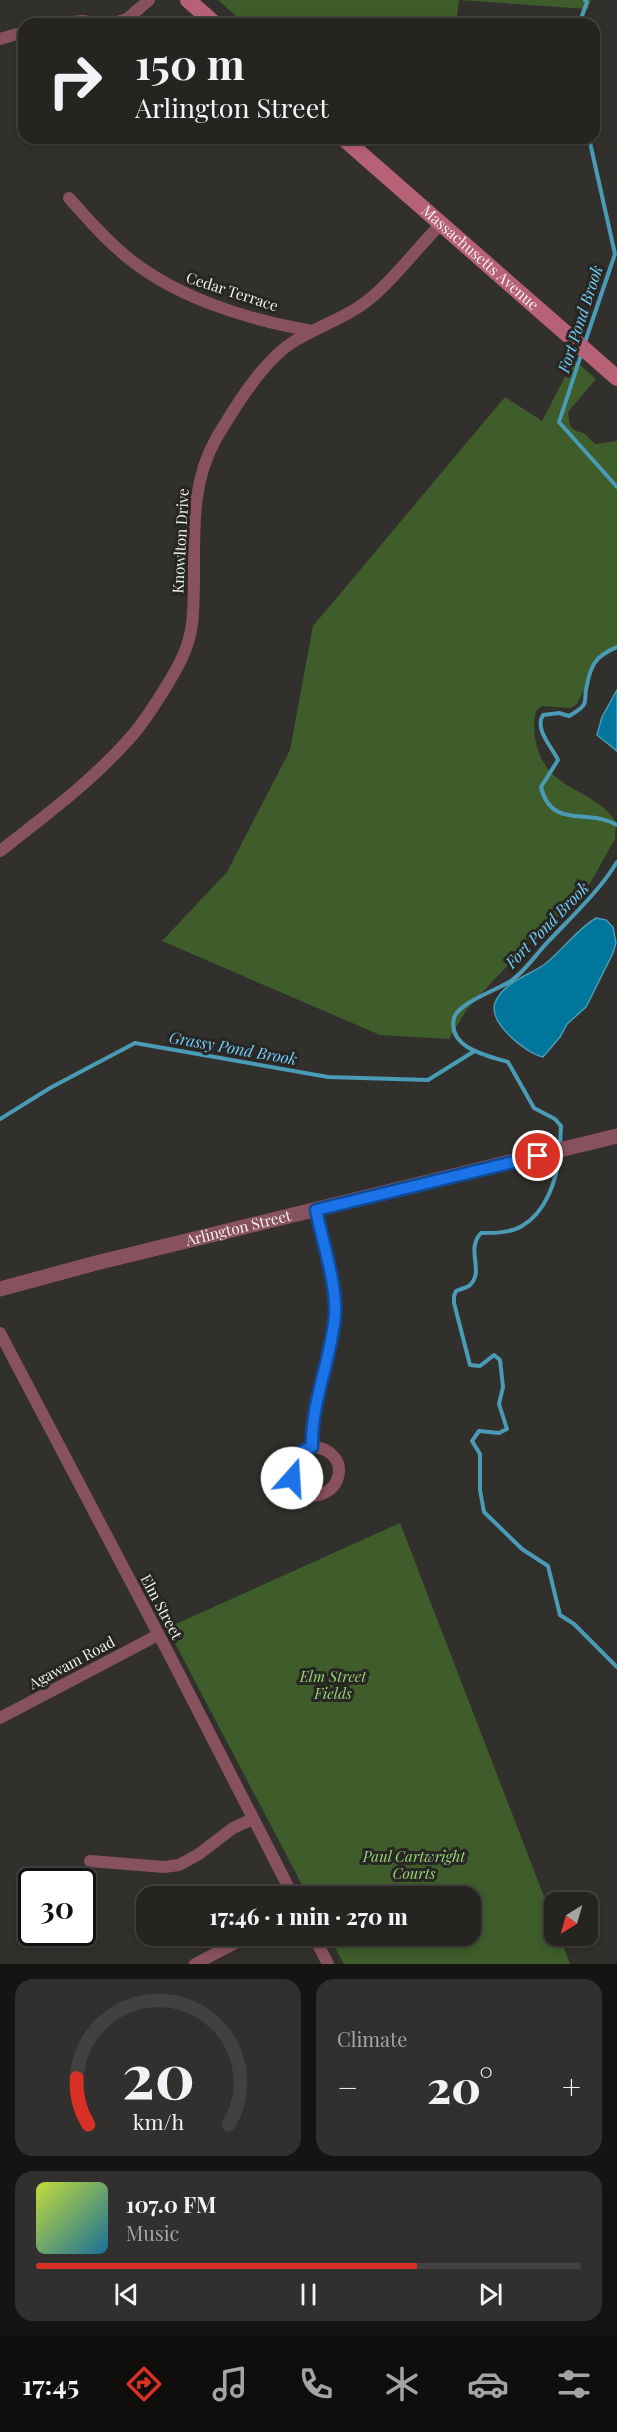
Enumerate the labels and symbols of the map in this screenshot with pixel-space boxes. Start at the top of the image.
street label: Massachusetts Avenue [418,200,544,314]
water label: Fort Pond Brook [552,262,607,376]
street label: Cedar Terrace [184,267,281,315]
street label: Knowlton Drive [167,488,193,594]
water label: Fort Pond Brook [500,877,593,973]
water label: Grassy Pond Brook [167,1026,299,1069]
pin [512,1130,563,1181]
street label: Arlington Street [182,1205,294,1250]
position arrow [260,1446,324,1510]
street label: Elm Street [136,1571,188,1643]
street label: Agawam Road [24,1631,118,1694]
park label: Elm Street Fields [299,1666,367,1703]
park label: Paul Cartwright Courts [362,1846,466,1883]
speed limit sign: 30 [18,1868,96,1946]
north arrow [544,1892,598,1946]

